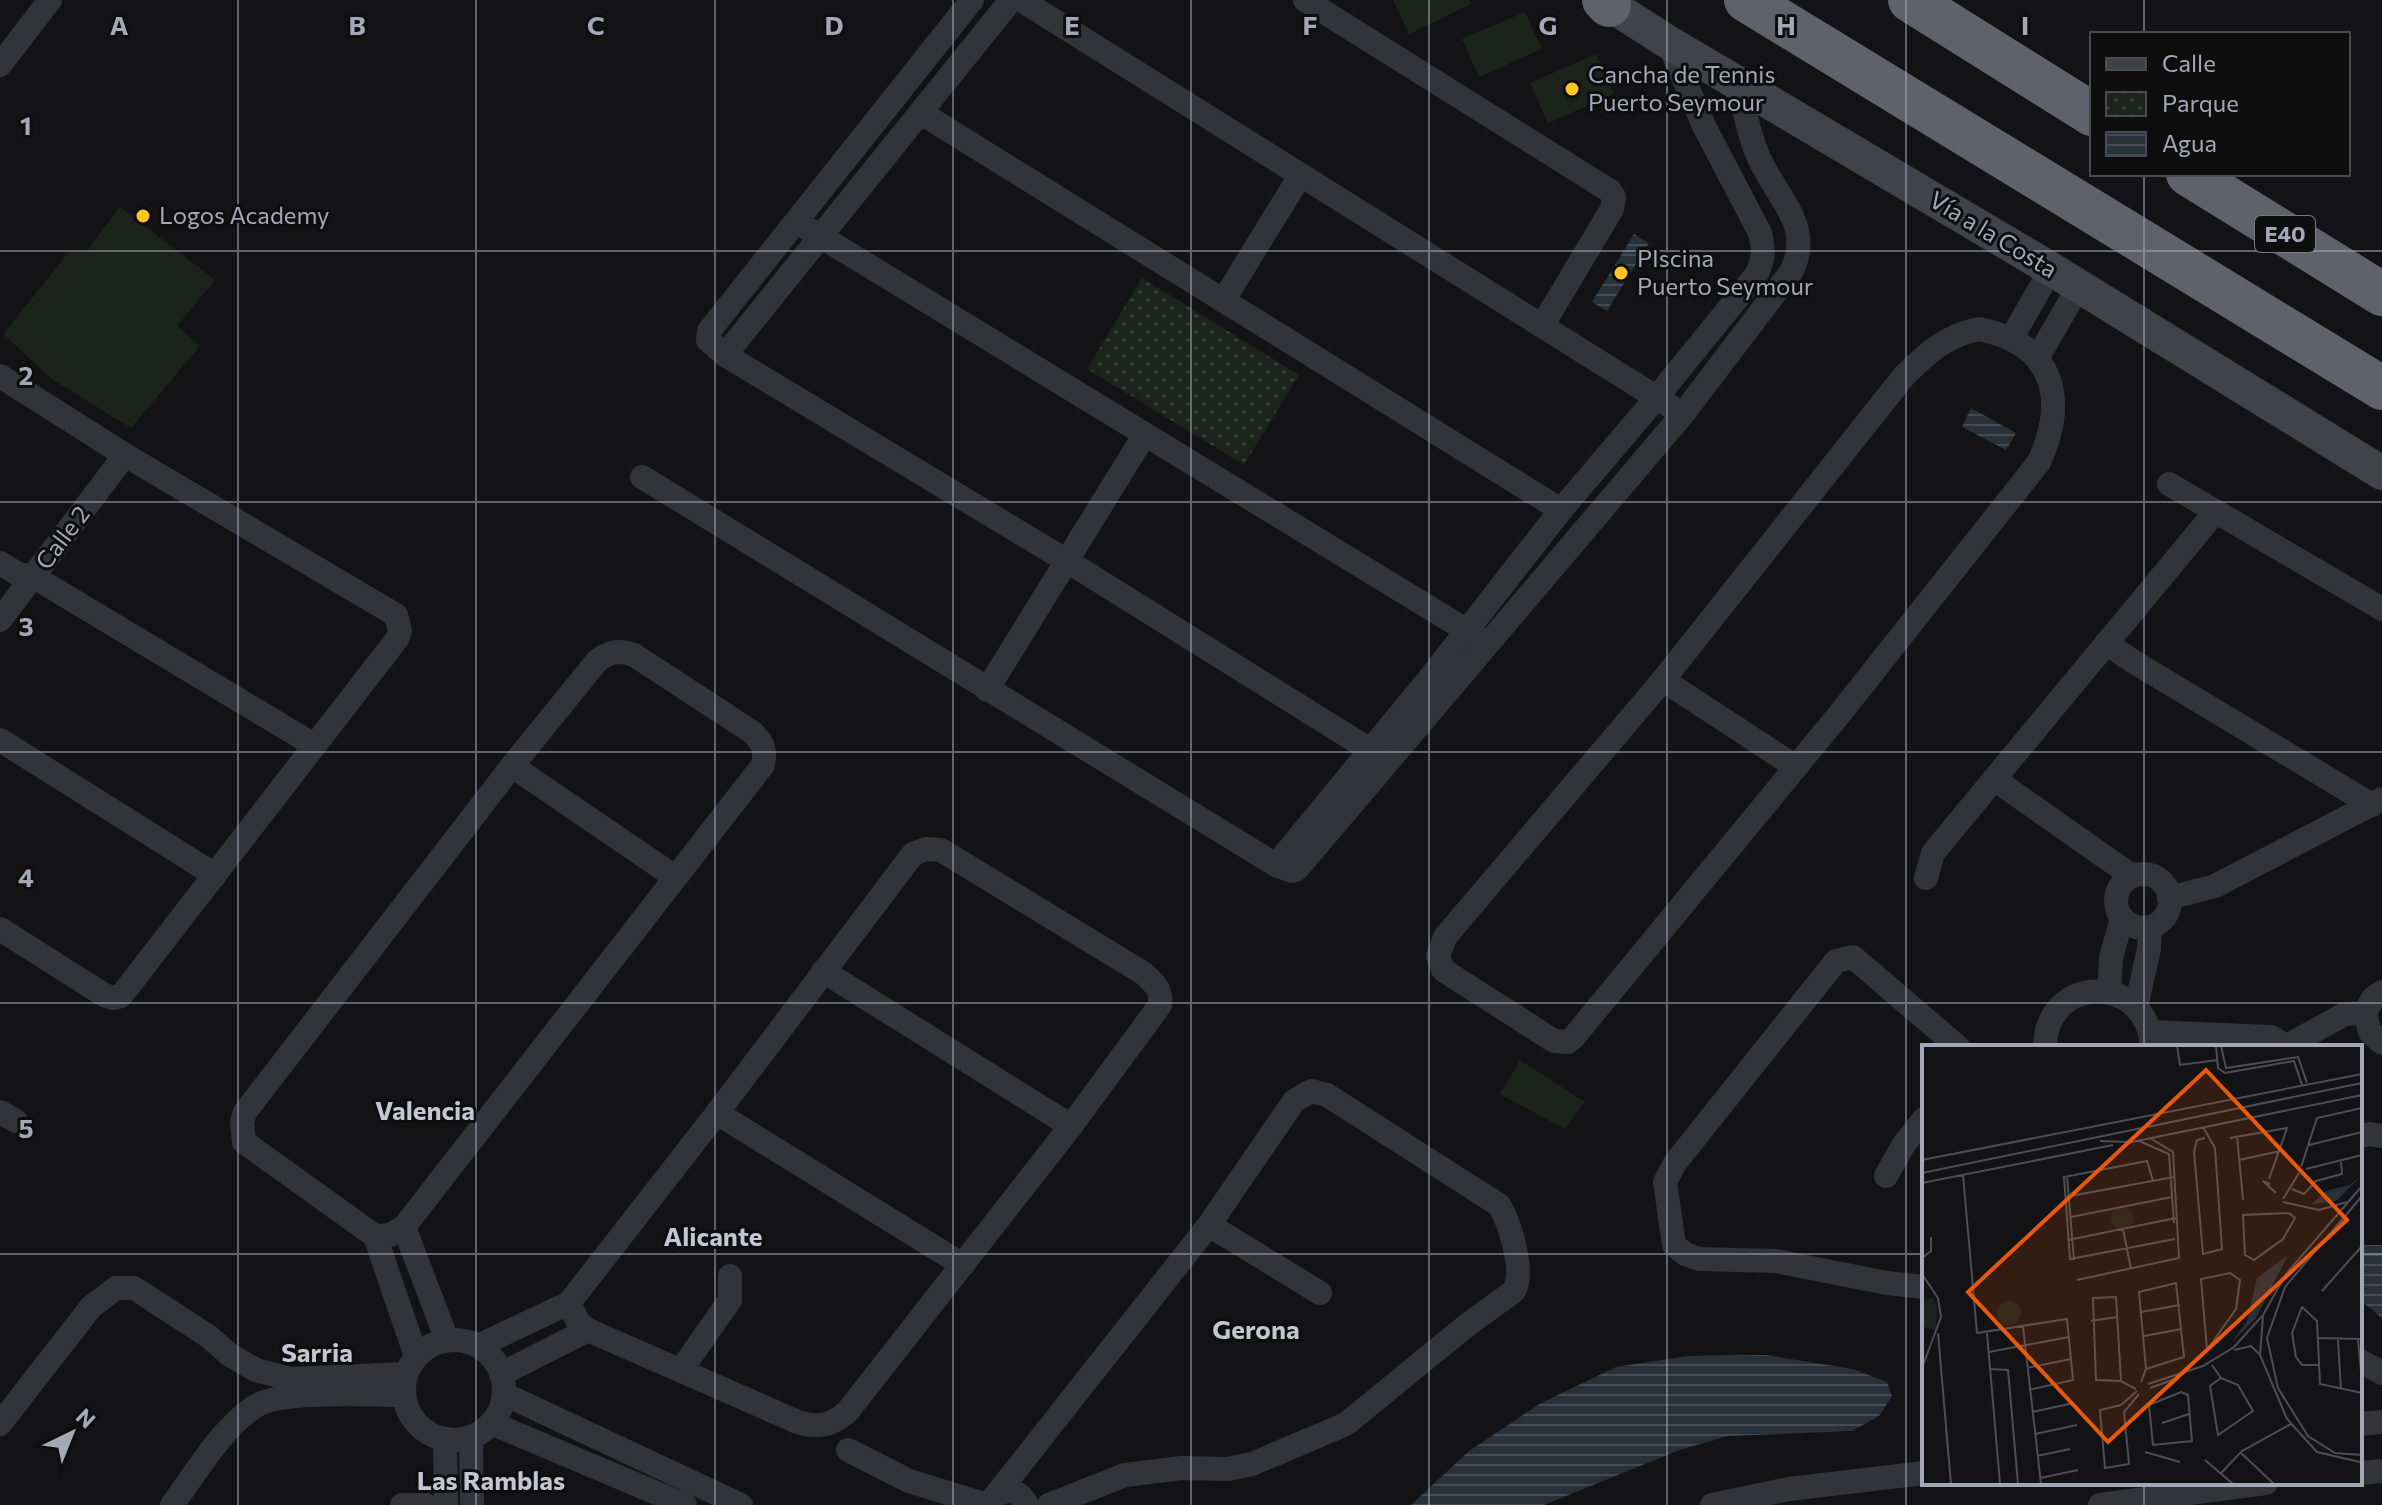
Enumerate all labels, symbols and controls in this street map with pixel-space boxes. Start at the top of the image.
text: A [110,9,129,40]
text: B [348,9,366,40]
text: C [587,9,605,40]
text: D [824,9,844,40]
text: E [1064,9,1080,40]
text: F [1302,9,1318,40]
text: G [1539,9,1557,40]
text: H [1776,9,1796,40]
text: I [2021,9,2029,40]
legend [2090,32,2350,176]
text: Calle [2162,48,2216,77]
place label: Cancha de Tennis Puerto Seymour [1588,59,1775,116]
marker: Cancha de Tennis Puerto Seymour [1563,80,1581,98]
text: Parque [2162,88,2239,117]
text: 1 [20,109,32,140]
text: Agua [2162,128,2217,157]
street label: Vía a la Costa [1925,184,2063,283]
place label: Logos Academy [159,200,330,229]
marker: Logos Academy [134,207,152,225]
road number: E40 [2255,216,2315,252]
place label: PIscina Puerto Seymour [1637,243,1814,300]
marker: PIscina Puerto Seymour [1612,264,1630,282]
text: 2 [19,359,33,390]
street label: Calle 2 [29,500,95,574]
text: 3 [18,610,34,641]
text: 4 [18,861,34,892]
inset map [1922,1045,2362,1485]
district label: Valencia [375,1094,475,1125]
text: 5 [18,1112,34,1143]
district label: Alicante [664,1220,762,1251]
district label: Gerona [1212,1313,1300,1344]
district label: Sarria [281,1336,353,1367]
north arrow [32,1393,112,1473]
text: N [71,1403,101,1434]
district label: Las Ramblas [417,1464,565,1495]

